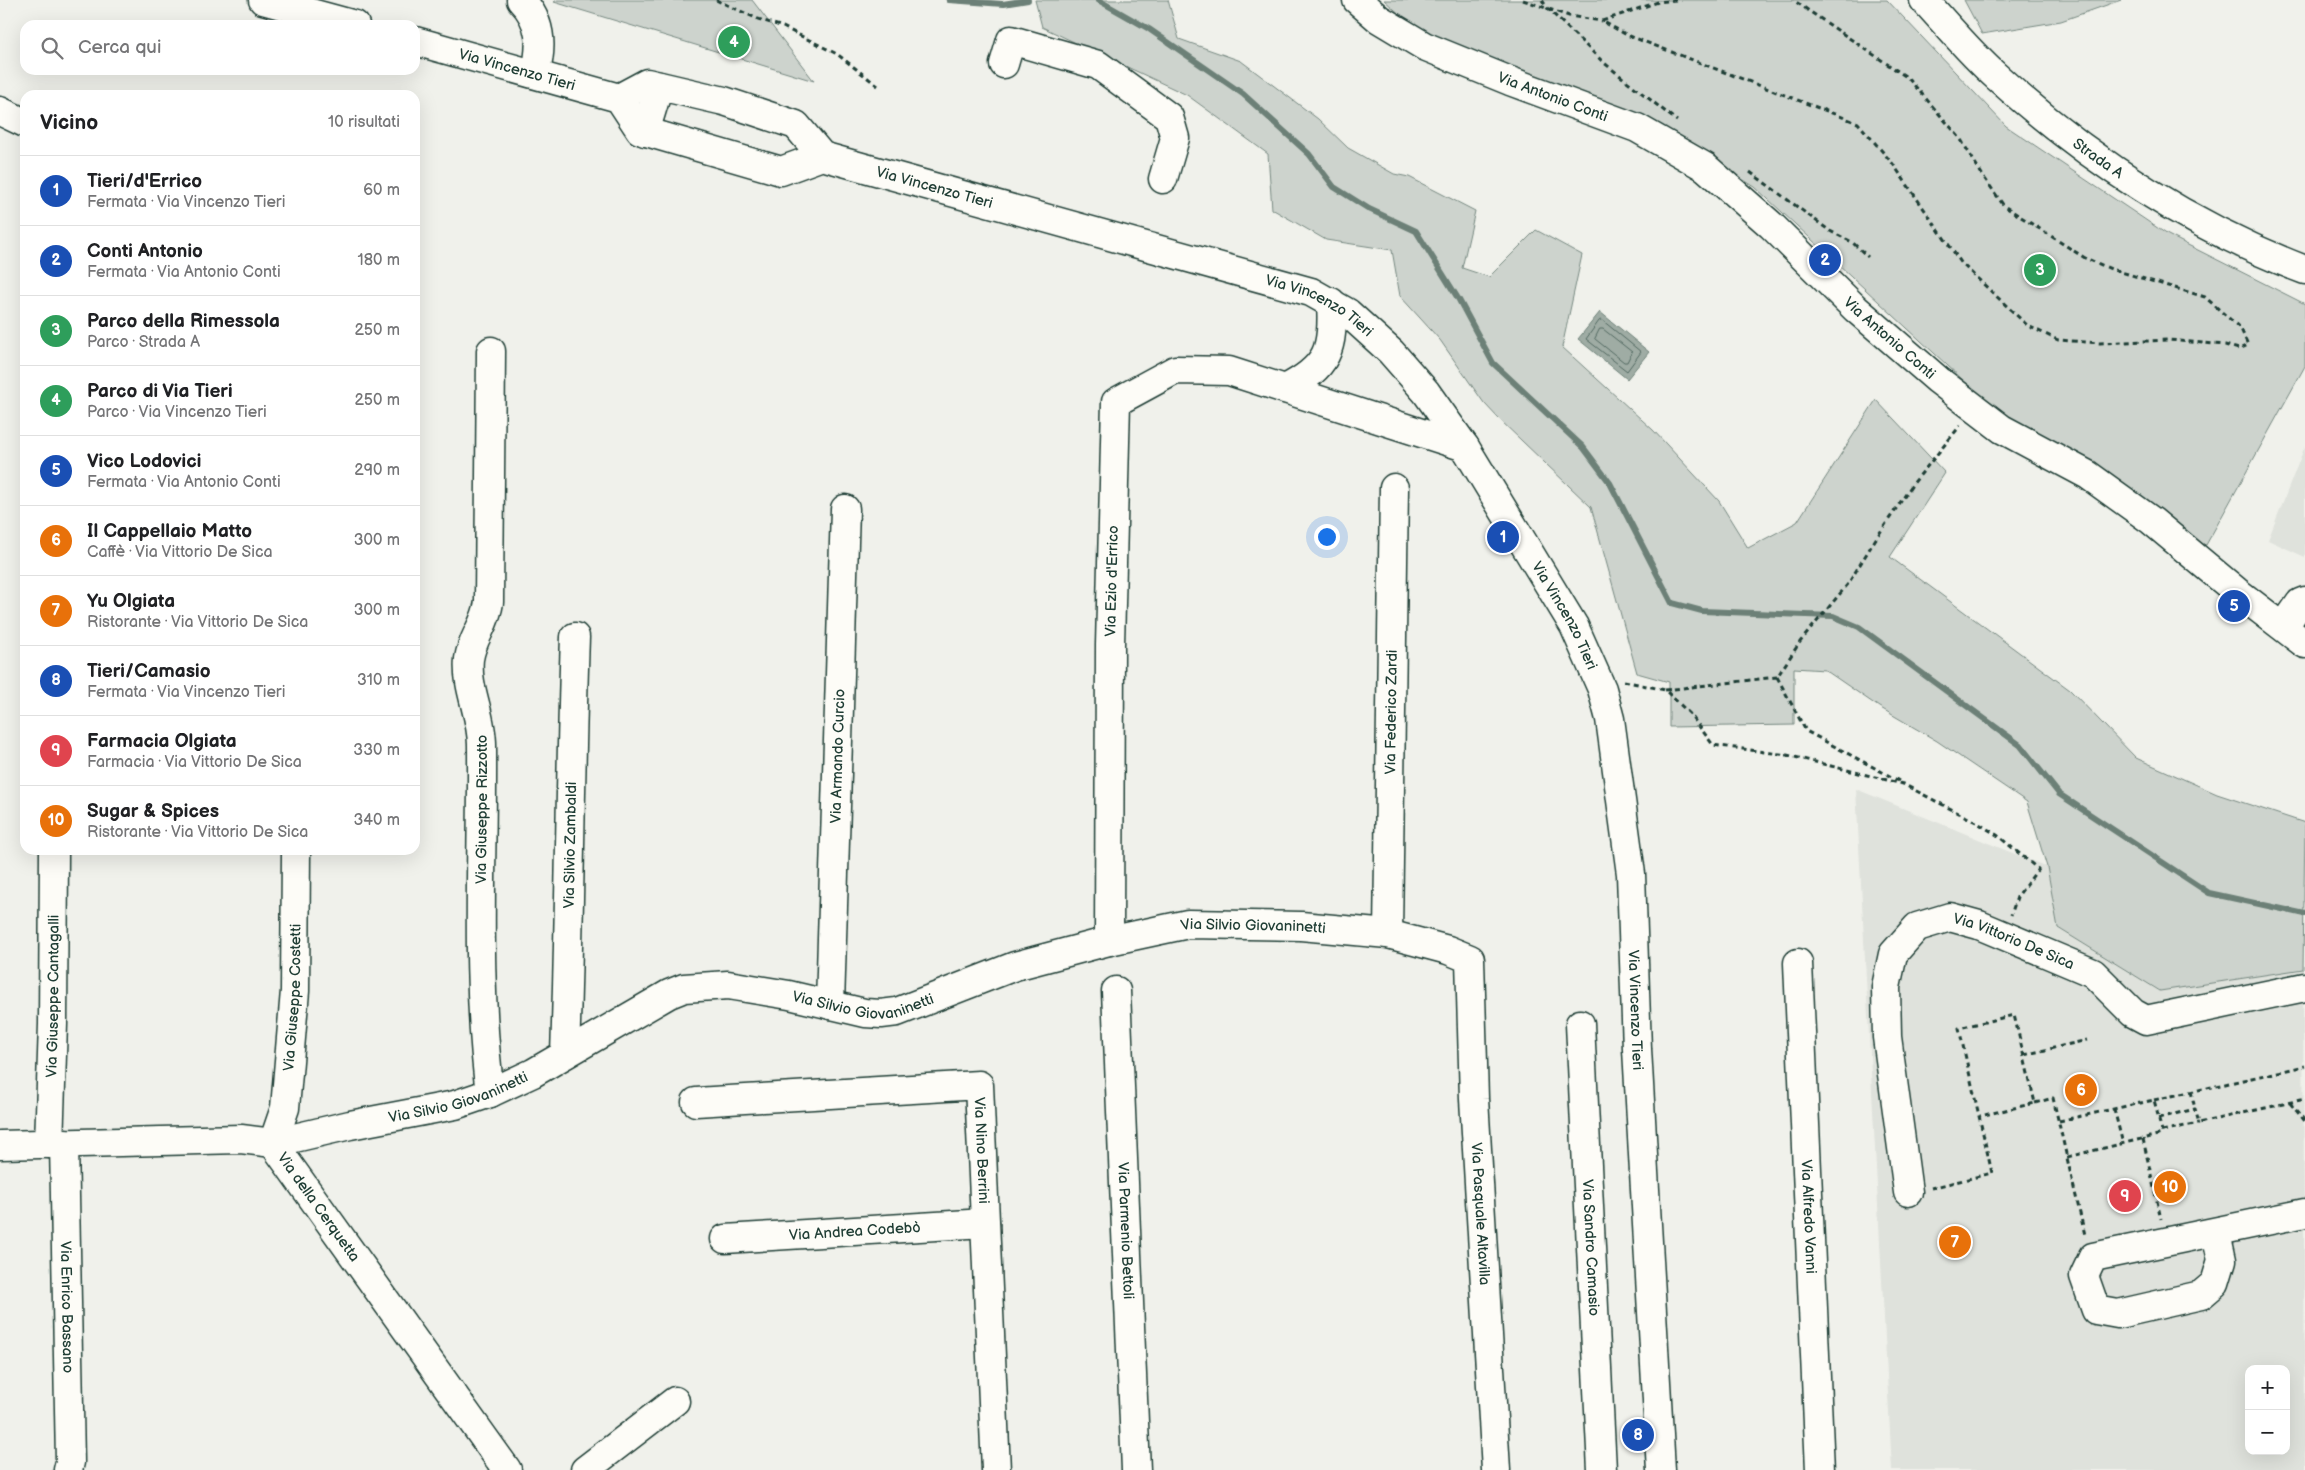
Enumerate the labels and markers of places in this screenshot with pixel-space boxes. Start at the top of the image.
pin: 4 [718,23,750,61]
pin: 2 [1809,241,1841,279]
pin: 3 [2024,251,2056,289]
pin: 1 [1487,518,1519,556]
pin: 5 [2218,587,2250,625]
pin: 6 [2065,1071,2097,1109]
pin: 10 [2154,1168,2186,1206]
pin: 9 [2109,1177,2141,1215]
pin: 7 [1939,1223,1971,1261]
pin: 8 [1622,1416,1654,1454]

